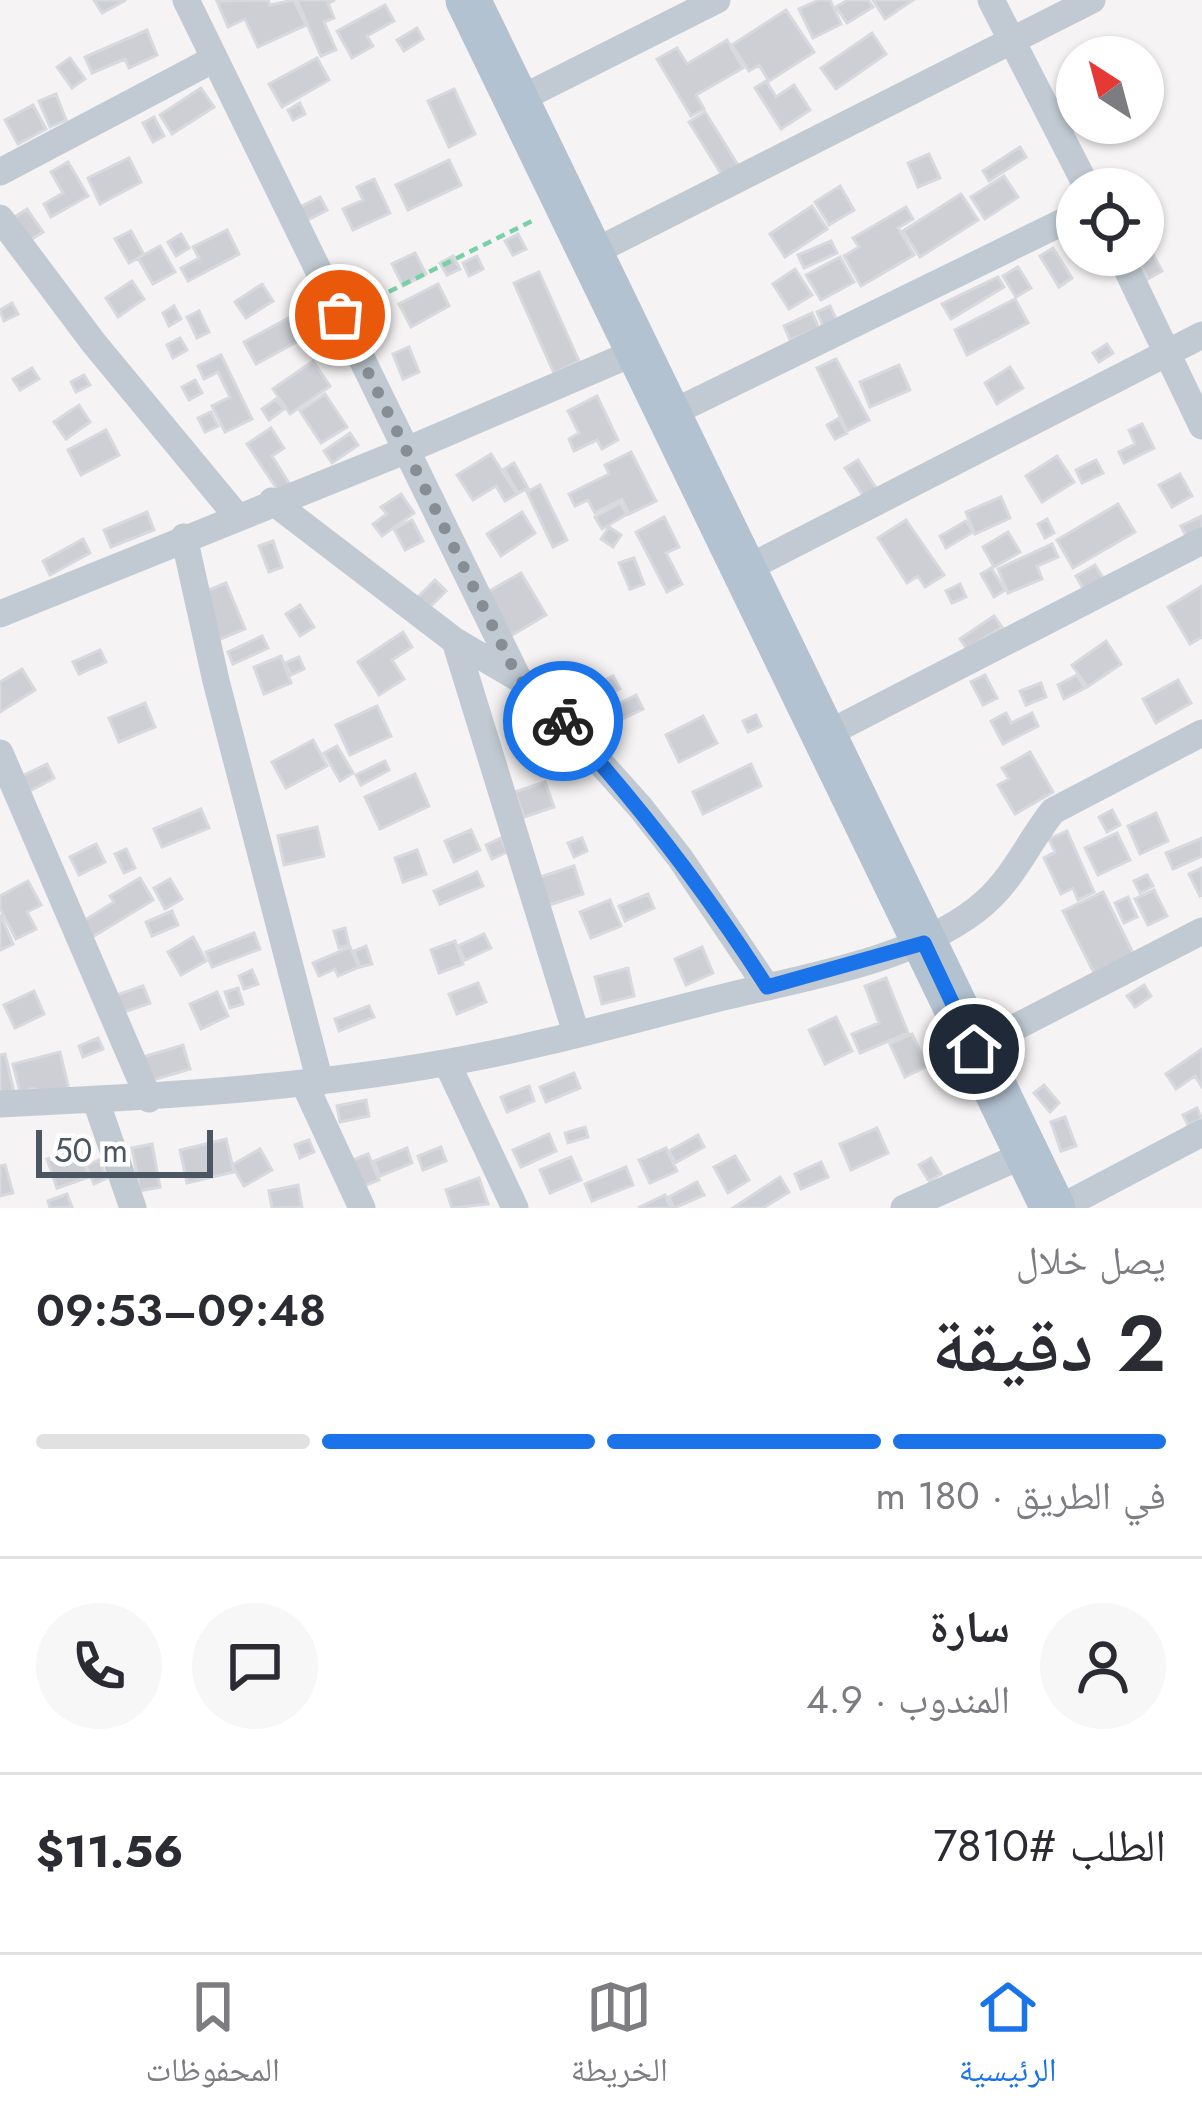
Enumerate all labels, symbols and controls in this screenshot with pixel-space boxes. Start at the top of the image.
north arrow [1056,36,1164,144]
map controls [1056,36,1164,276]
button: locate [1056,168,1164,276]
pin [289,264,391,366]
icon: bag [307,282,373,348]
courier [503,661,623,781]
icon: bike [530,688,596,754]
pin [923,998,1025,1100]
icon: home [941,1016,1007,1082]
scale bar [36,1124,213,1177]
text: 50 m [54,1127,128,1174]
text: يصل خلال [1016,1232,1166,1289]
text: 09:48–09:53 [36,1278,326,1343]
text: 2 دقيقة [931,1288,1166,1400]
text: في الطريق · 180 m [875,1467,1166,1524]
text: سارة [929,1594,1010,1659]
button: phone [36,1603,162,1729]
button: chat [192,1603,318,1729]
button: person [1040,1603,1166,1729]
text: المندوب · 4.9 [806,1671,1010,1728]
text: الطلب #7810 [933,1813,1166,1878]
text: $11.56 [36,1819,183,1884]
tab: المحفوظات [145,1974,280,2102]
tab: الخريطة [571,1974,668,2102]
tab: الرئيسية [959,1974,1057,2102]

